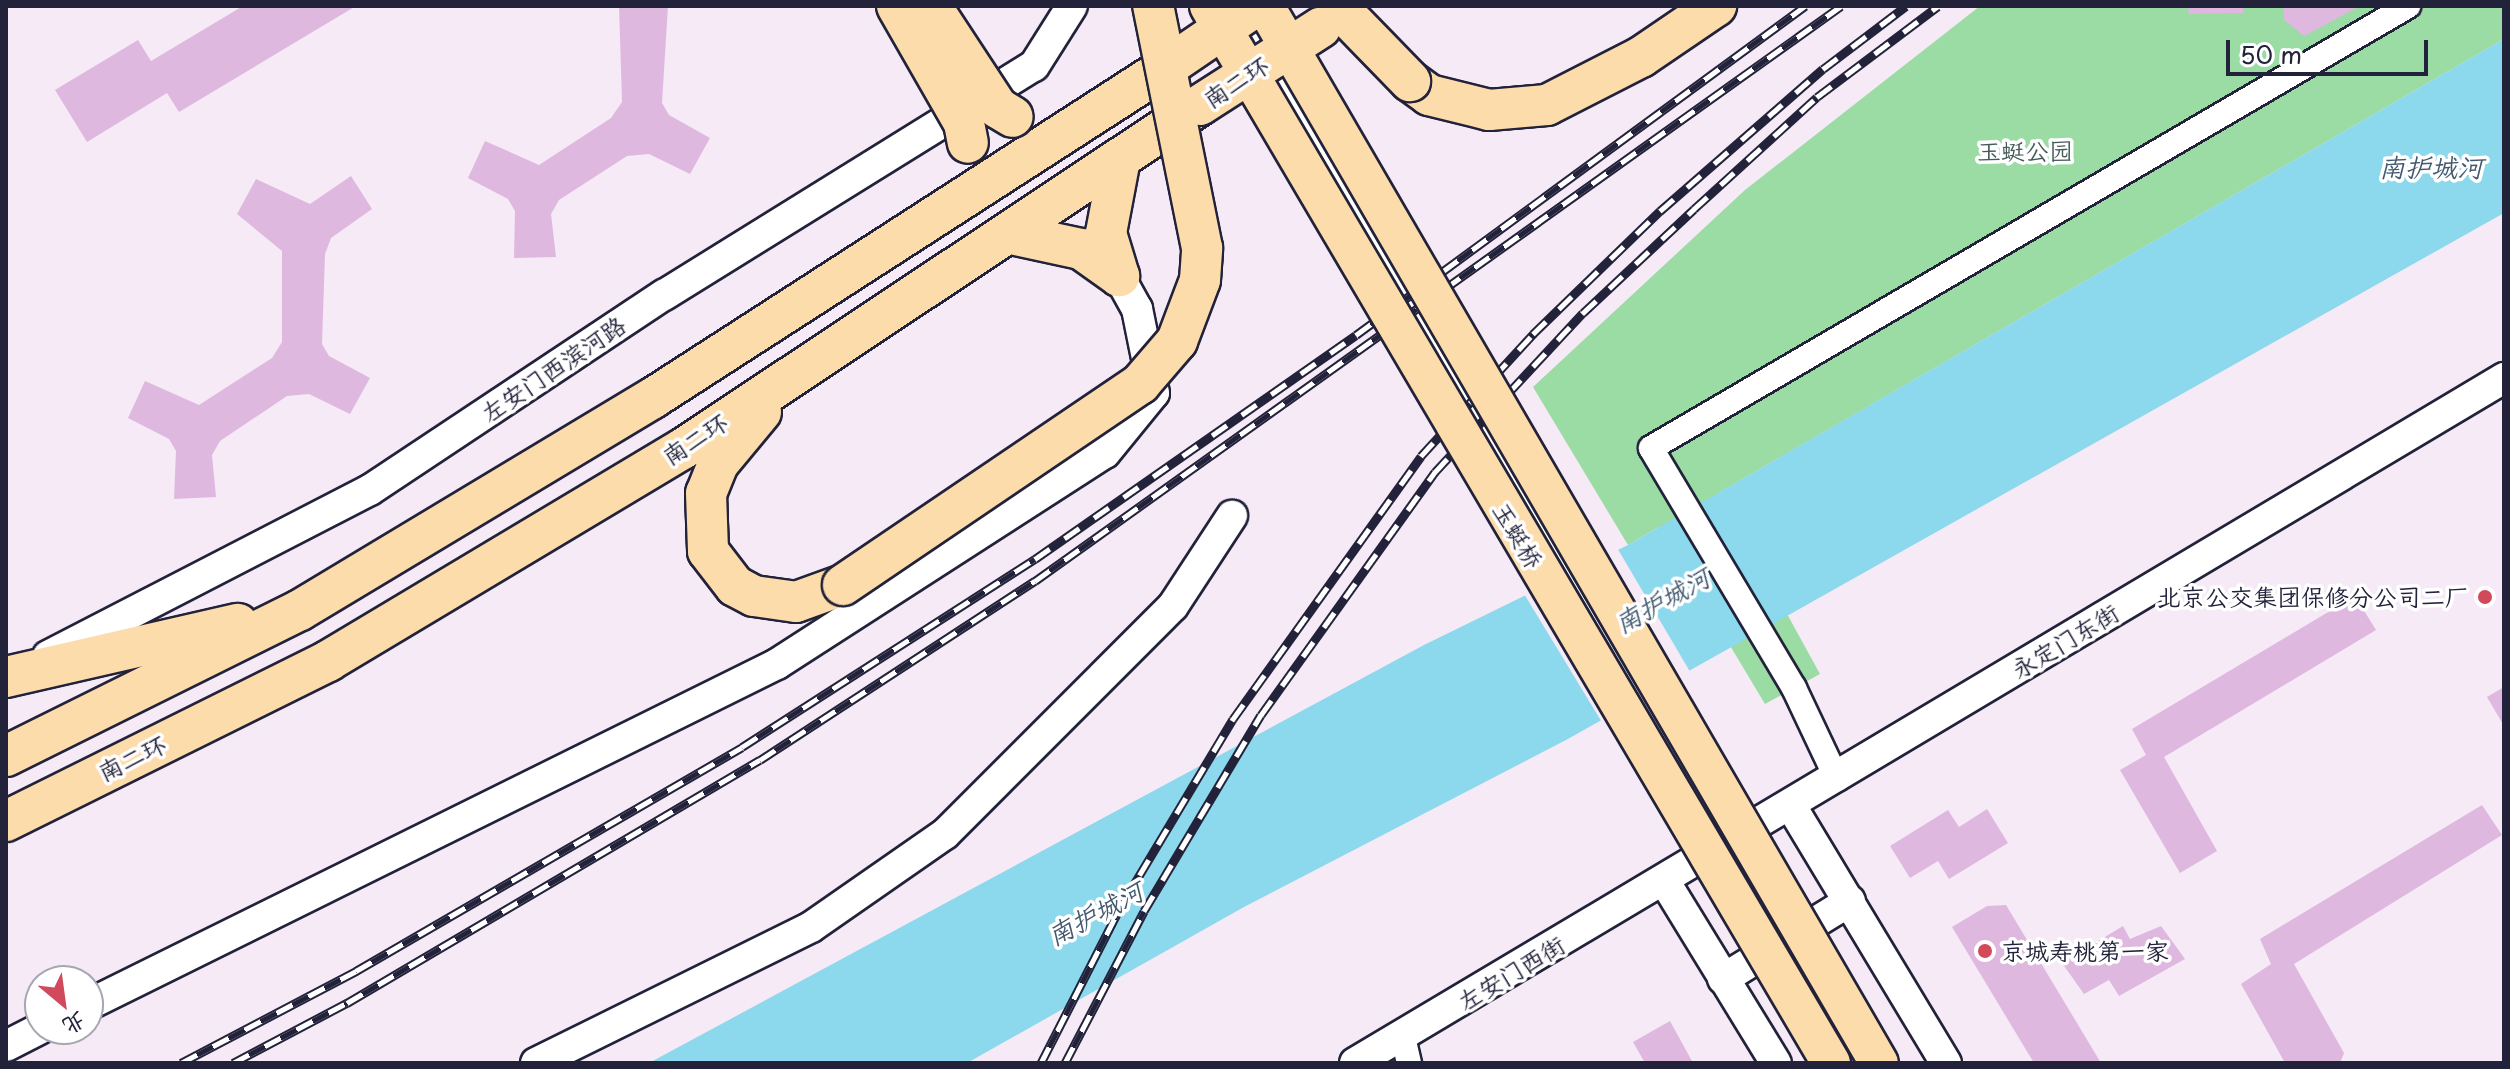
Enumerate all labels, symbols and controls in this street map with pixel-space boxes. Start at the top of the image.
scale bar [2230,24,2432,74]
text: 50 m [2240,36,2302,72]
street label: 南二环 [1198,50,1274,114]
park label: 玉蜓公园 [1977,137,2073,165]
water label: 南护城河 [2379,151,2483,183]
street label: 左安门西滨河路 [475,310,631,428]
street label: 南二环 [657,407,733,471]
street label: 玉蜓桥 [1487,497,1549,573]
water label: 南护城河 [1609,561,1715,639]
place label: 北京公交集团保修分公司二厂 [2157,583,2469,611]
marker: 北京公交集团保修分公司二厂 [2476,588,2494,606]
street label: 永定门东街 [2006,598,2124,684]
street label: 南二环 [93,729,171,787]
water label: 南护城河 [1042,875,1148,951]
street label: 左安门西街 [1452,930,1570,1016]
place label: 京城寿桃第一家 [2001,937,2169,965]
marker: 京城寿桃第一家 [1976,942,1994,960]
north arrow [24,965,104,1045]
text: 北 [57,1005,93,1044]

